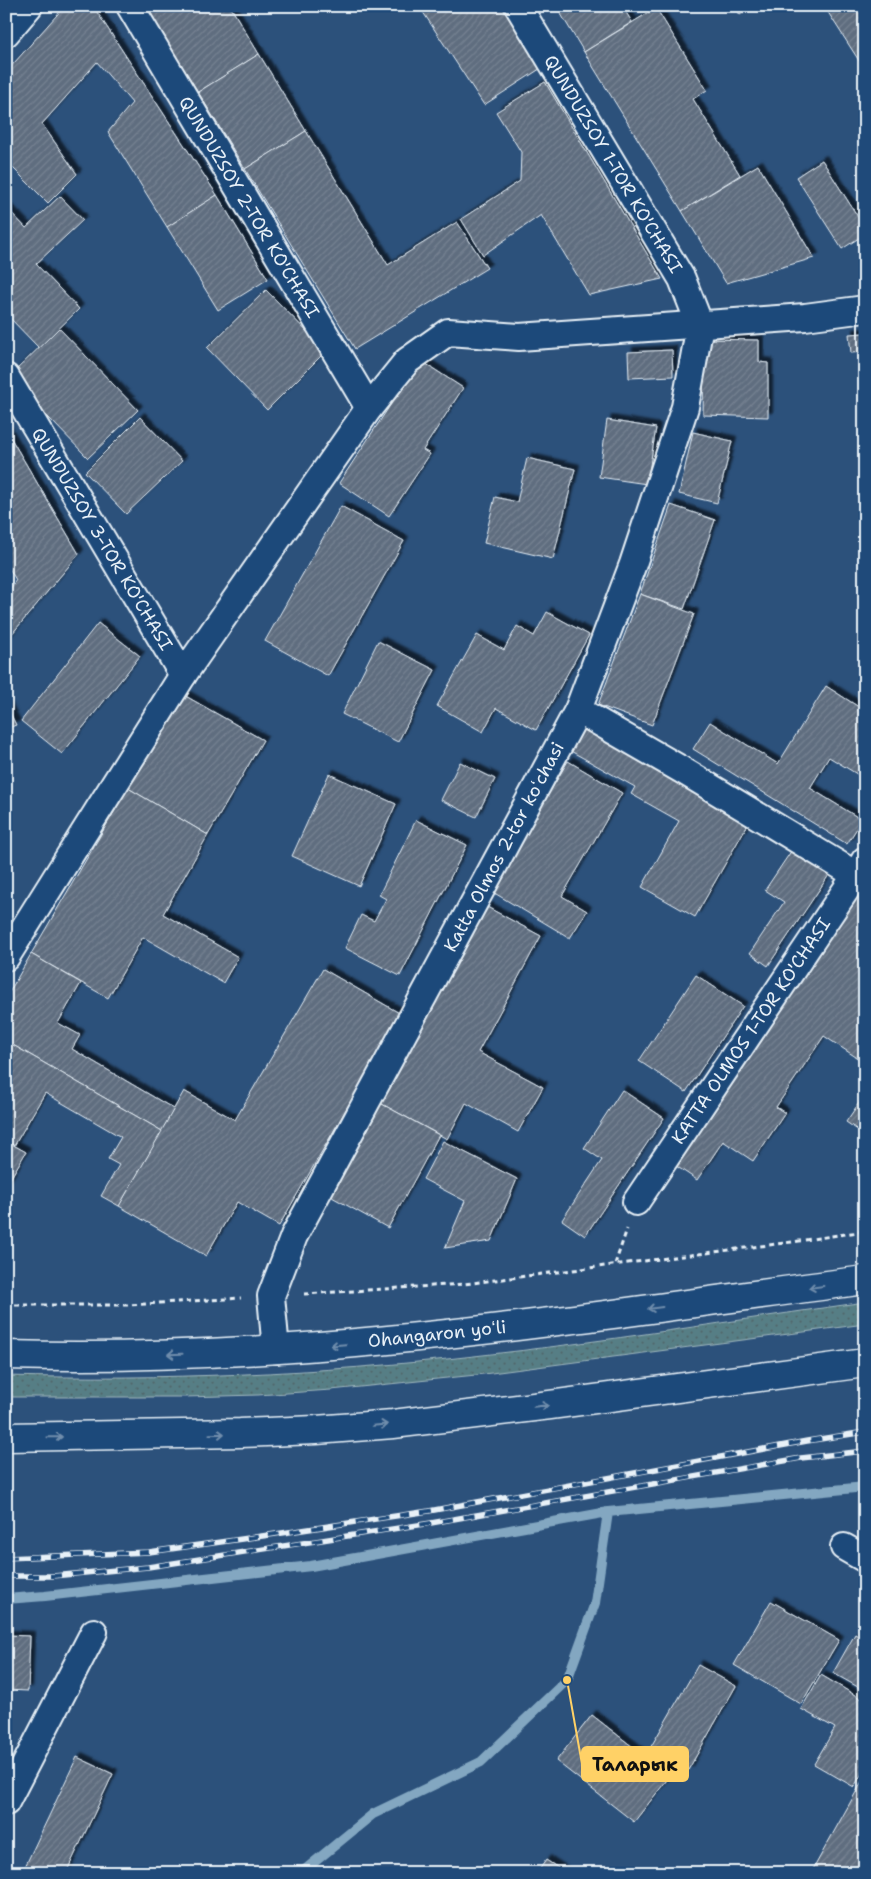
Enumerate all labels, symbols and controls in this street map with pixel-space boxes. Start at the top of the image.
street label: QUNDUZSOY 1-TOR KO'CHASI [538,51,688,278]
street label: QUNDUZSOY 2-TOR KO'CHASI [173,92,325,322]
street label: QUNDUZSOY 3-TOR KO'CHASI [26,423,178,655]
street label: Katta Olmos 2-tor koʻchasi [438,738,570,956]
street label: KATTA OLMOS 1-TOR KO'CHASI [666,913,836,1149]
one-way arrow [809,1282,825,1292]
one-way arrow [648,1303,664,1313]
street label: Ohangaron yoʻli [367,1315,507,1353]
one-way arrow [330,1340,346,1350]
one-way arrow [168,1350,184,1359]
one-way arrow [533,1401,549,1411]
one-way arrow [371,1420,387,1430]
one-way arrow [209,1429,225,1439]
one-way arrow [47,1433,63,1442]
callout: Таларык [582,1747,688,1781]
text: Таларык [592,1752,678,1777]

